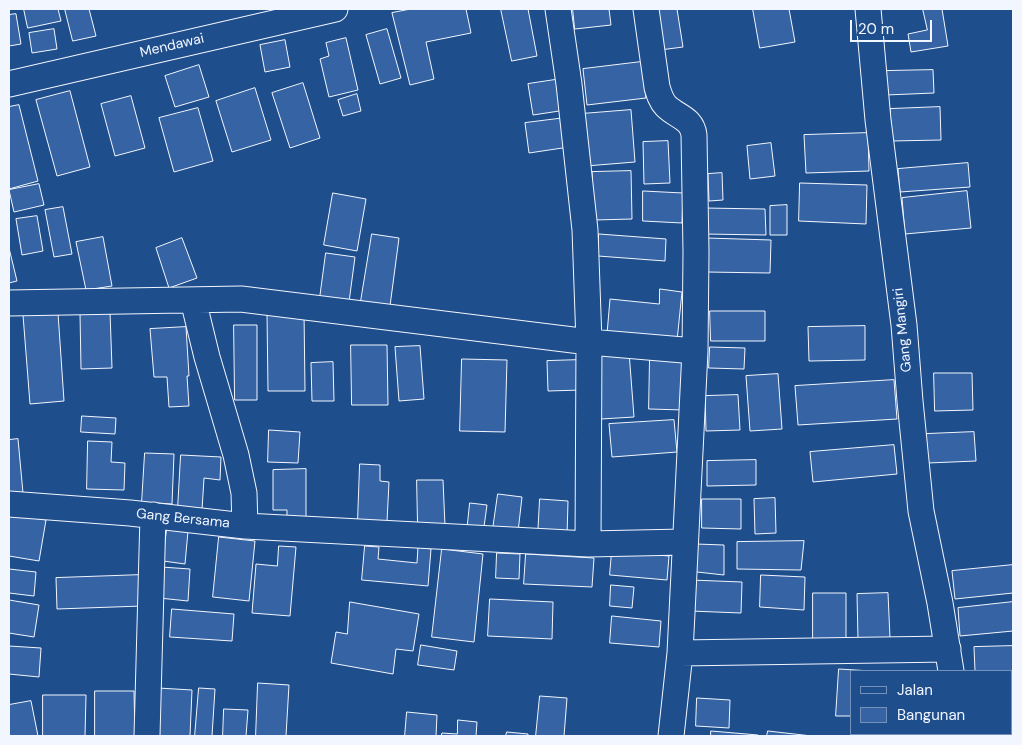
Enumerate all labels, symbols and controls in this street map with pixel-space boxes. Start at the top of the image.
scale bar [852,10,934,42]
text: 20 m [858,19,894,39]
street label: Mendawai [138,30,206,62]
street label: Gang Mangiri [890,287,916,373]
street label: Gang Bersama [135,506,231,532]
legend [850,670,1012,735]
text: Jalan [897,680,933,700]
text: Bangunan [897,705,965,725]

